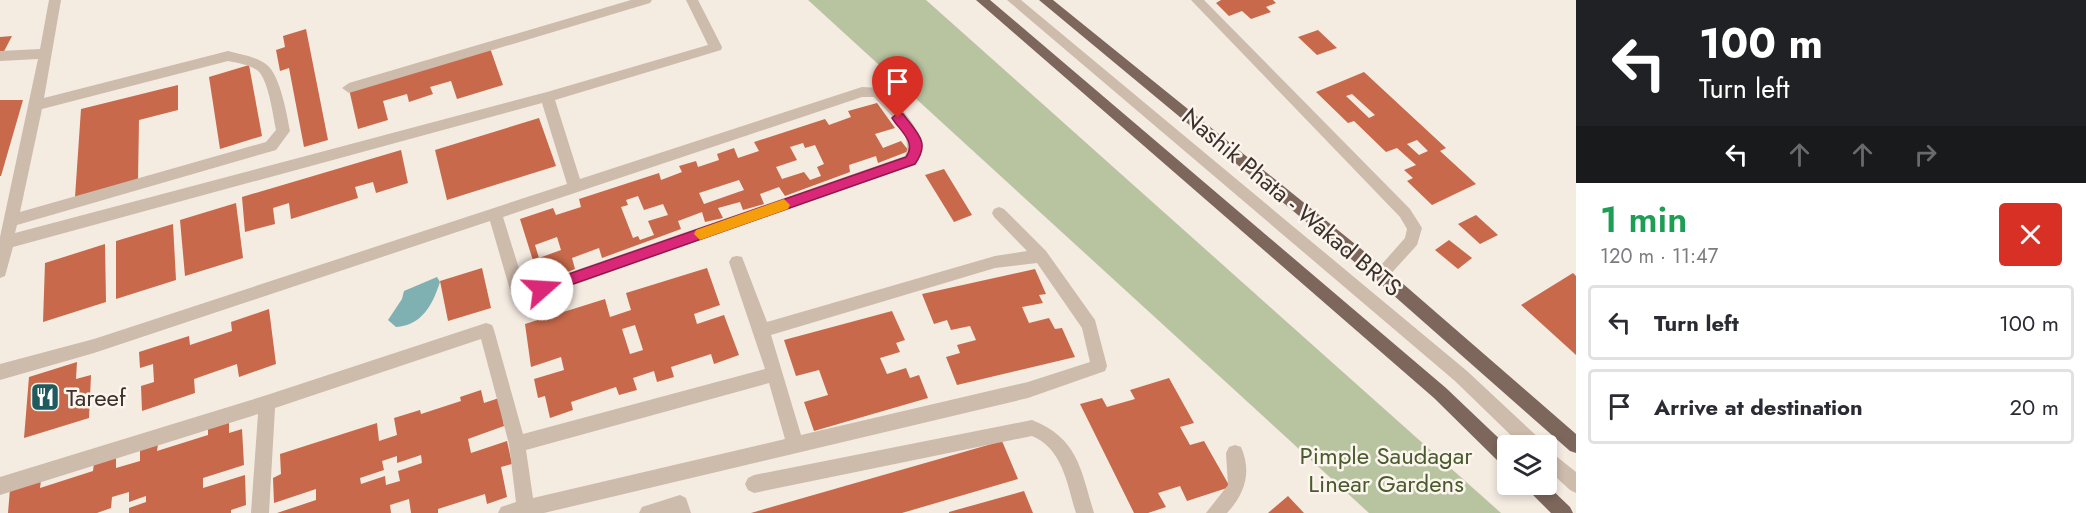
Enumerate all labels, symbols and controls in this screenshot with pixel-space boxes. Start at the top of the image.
text: 100 m [1699,13,1823,74]
icon: left [1600,24,1678,102]
pin [872,56,923,118]
icon: arrive [881,65,914,98]
text: Turn left [1699,69,1789,108]
street label: Nashik Phata - Wakad BRTS [1174,99,1410,305]
icon: left [1720,138,1753,171]
icon: ahead [1783,138,1816,171]
icon: ahead [1846,138,1879,171]
icon: right [1909,138,1942,171]
text: 1 min [1600,193,1687,245]
button: close [1999,203,2062,266]
text: 120 m · 11:47 [1600,242,1718,271]
position arrow [510,257,574,321]
icon: left [1603,306,1636,339]
text: Turn left [1654,307,1739,339]
text: 100 m [1999,307,2059,339]
place label: Tareef [66,380,127,415]
restaurant icon: Tareef [29,381,61,413]
icon: arrive [1603,390,1636,423]
text: Arrive at destination [1654,391,1863,423]
text: 20 m [2010,391,2059,423]
map controls [1497,435,1557,495]
button: layers [1497,435,1557,495]
park label: Pimple Saudagar Linear Gardens [1300,438,1473,501]

